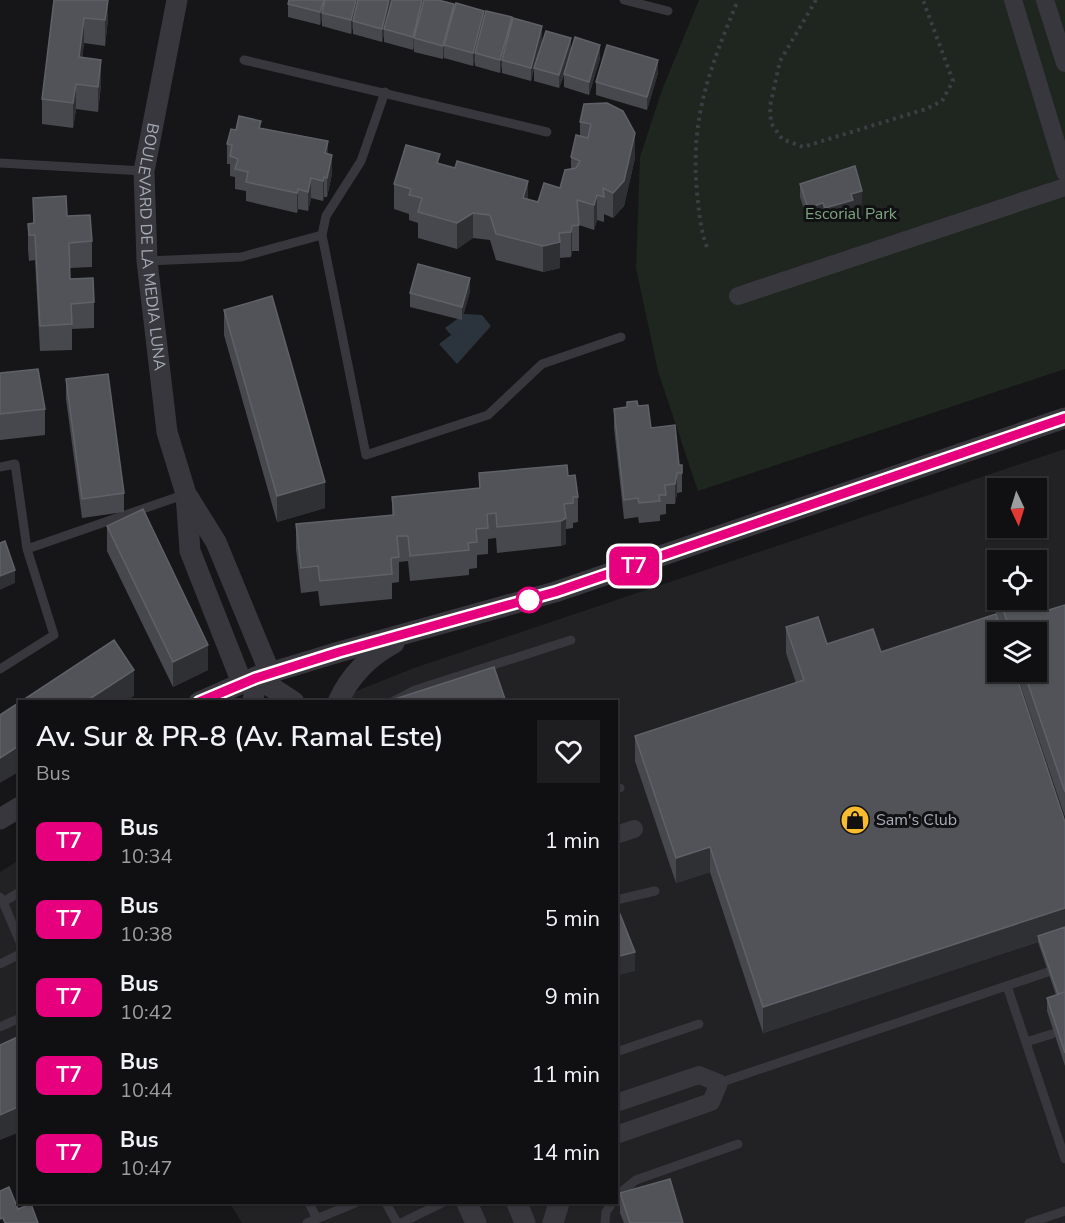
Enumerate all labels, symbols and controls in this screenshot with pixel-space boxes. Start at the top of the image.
street label: BOULEVARD DE LA MEDIA LUNA [132,121,171,372]
park label: Escorial Park [805,203,898,225]
north arrow [987,478,1047,538]
map controls [987,478,1047,682]
line badge: T7 [607,546,661,586]
button: locate [987,550,1047,610]
text: T7 [621,552,647,580]
unlabelled marker [516,587,542,613]
button: layers [987,622,1047,682]
text: Av. Sur & PR-8 (Av. Ramal Este) [36,718,444,756]
button: heart [537,720,600,783]
text: Bus [36,760,70,787]
shop icon: Sam's Club [839,804,871,836]
place label: Sam's Club [876,809,957,831]
text: Bus [120,813,159,843]
text: 1 min [545,826,600,856]
text: T7 [56,827,82,855]
text: 10:34 [120,843,173,870]
text: Bus [120,891,159,921]
text: 5 min [545,904,600,934]
text: T7 [56,905,82,933]
text: 10:38 [120,921,173,948]
text: Bus [120,969,159,999]
text: 9 min [545,982,600,1012]
text: T7 [56,983,82,1011]
text: 10:42 [120,999,173,1026]
text: Bus [120,1047,159,1077]
text: 11 min [532,1060,600,1090]
text: T7 [56,1061,82,1089]
text: 10:44 [120,1077,173,1104]
text: Bus [120,1125,159,1155]
text: 14 min [532,1138,600,1168]
text: T7 [56,1139,82,1167]
text: 10:47 [120,1155,173,1182]

